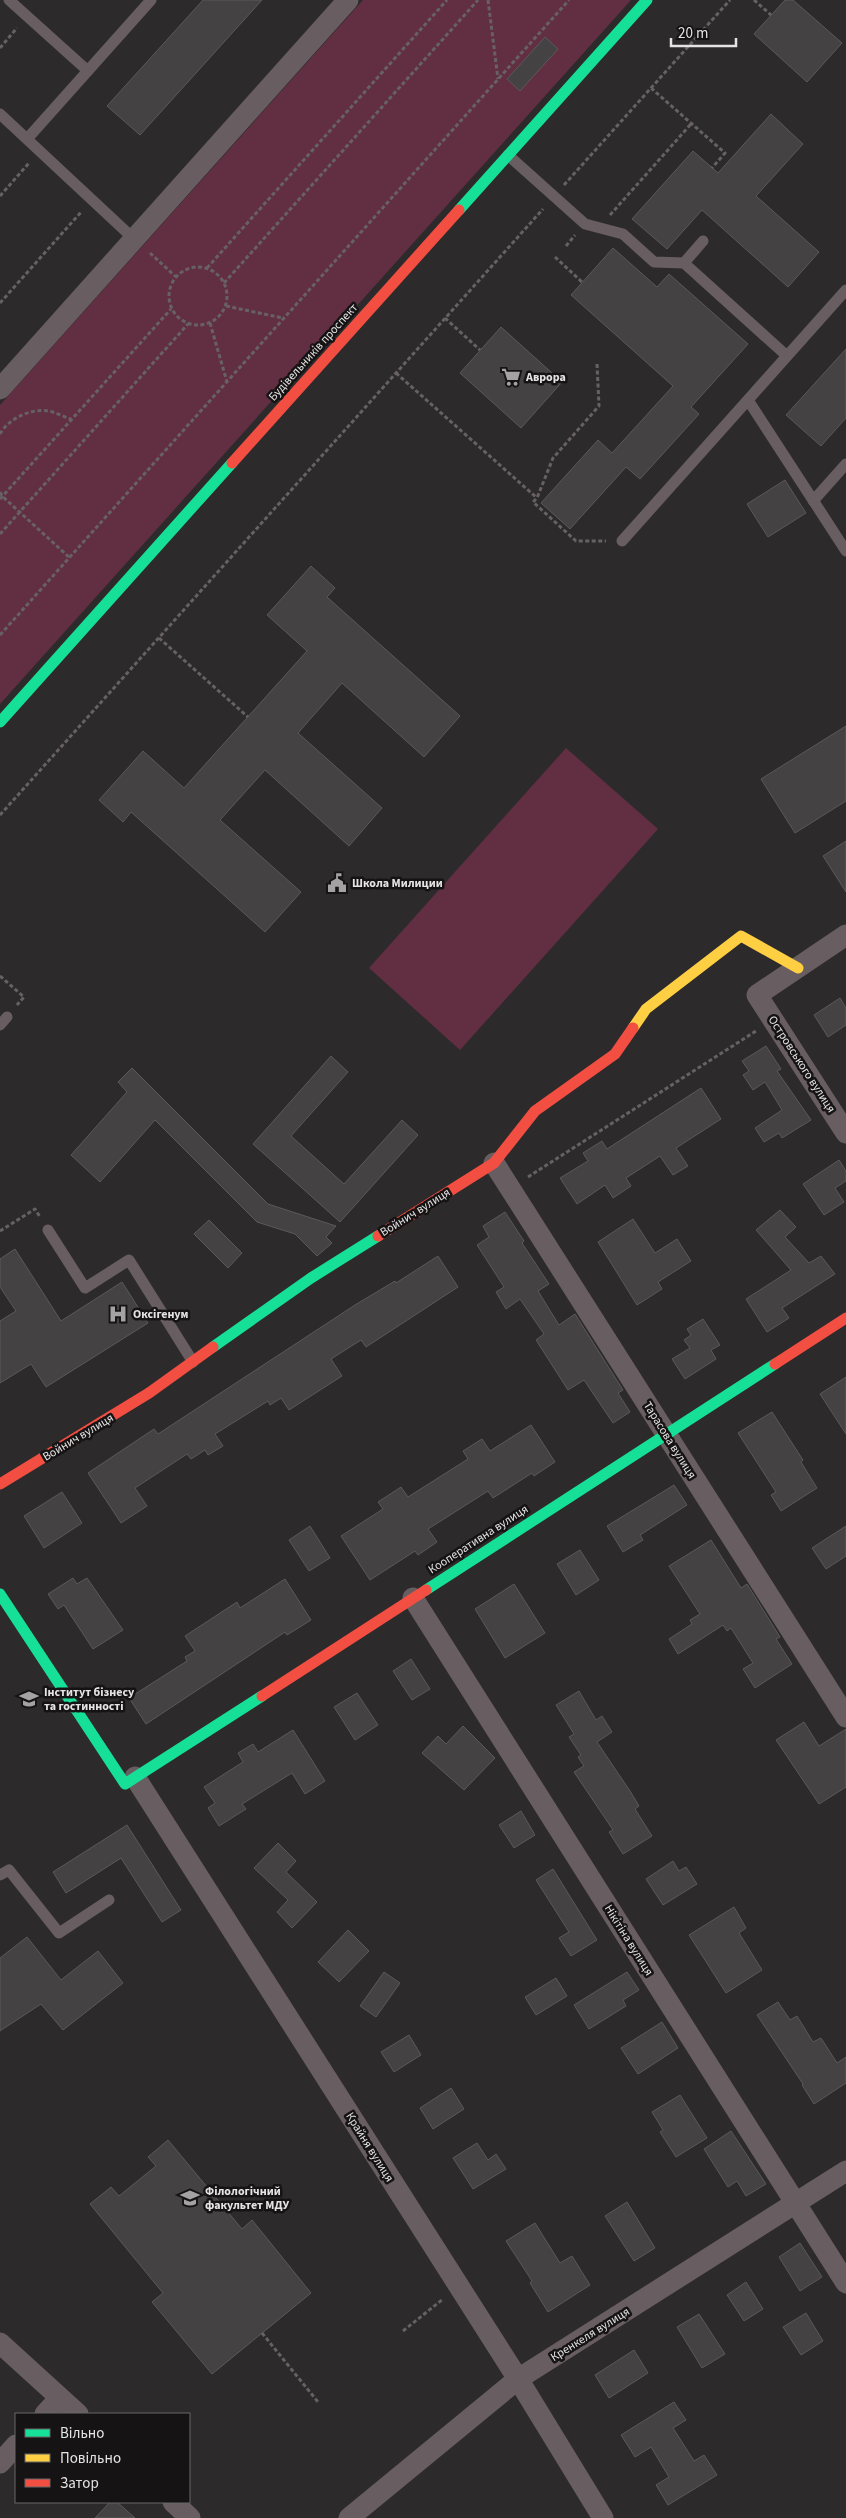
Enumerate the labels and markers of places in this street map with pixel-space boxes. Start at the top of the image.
supermarket icon: Аврора [500,366,522,388]
place label: Аврора [525,369,566,386]
public building icon: Школа Милиции [326,872,348,894]
place label: Школа Милиции [352,875,443,892]
hospital icon: Оксігенум [107,1303,129,1325]
place label: Оксігенум [133,1306,189,1323]
place label: Інститут бізнесу та гостинності [44,1684,135,1715]
school or university icon: Інститут бізнесу та гостинності [18,1688,40,1710]
place label: Філологічний факультет МДУ [205,2183,290,2214]
school or university icon: Філологічний факультет МДУ [179,2187,201,2209]

